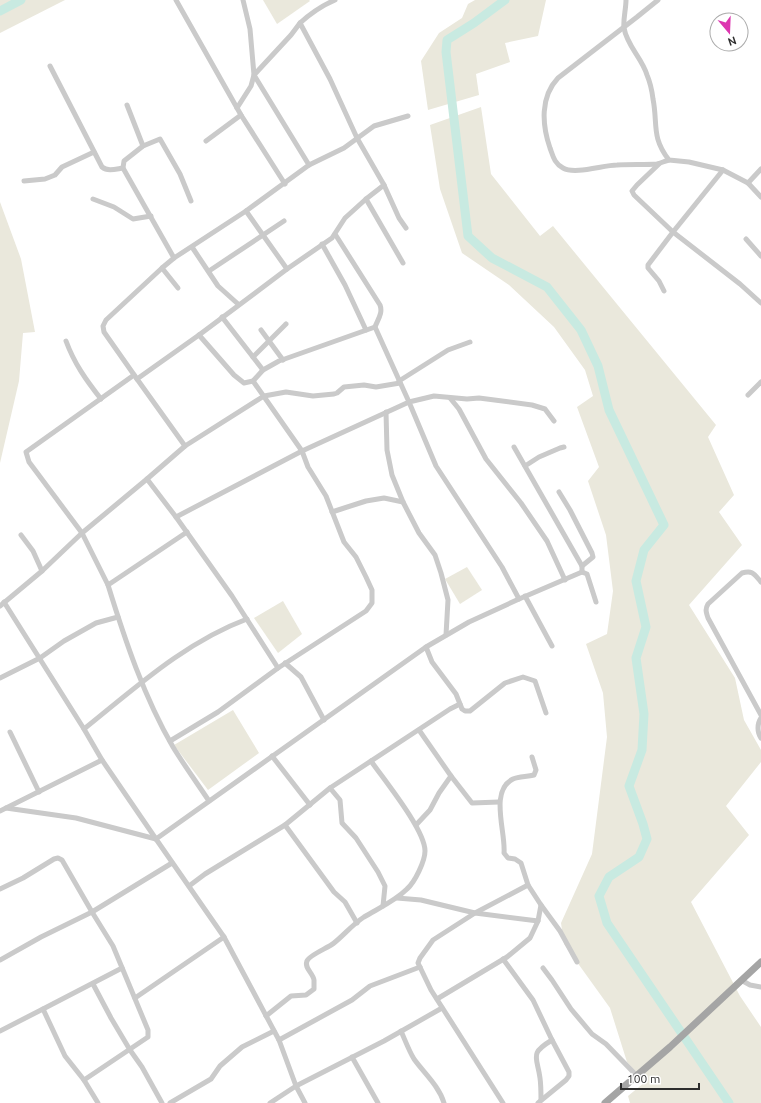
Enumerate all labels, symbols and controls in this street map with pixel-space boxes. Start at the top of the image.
north arrow [709,12,749,52]
text: N [726,34,738,48]
scale bar [621,1065,699,1091]
text: 100 m [627,1072,660,1085]

